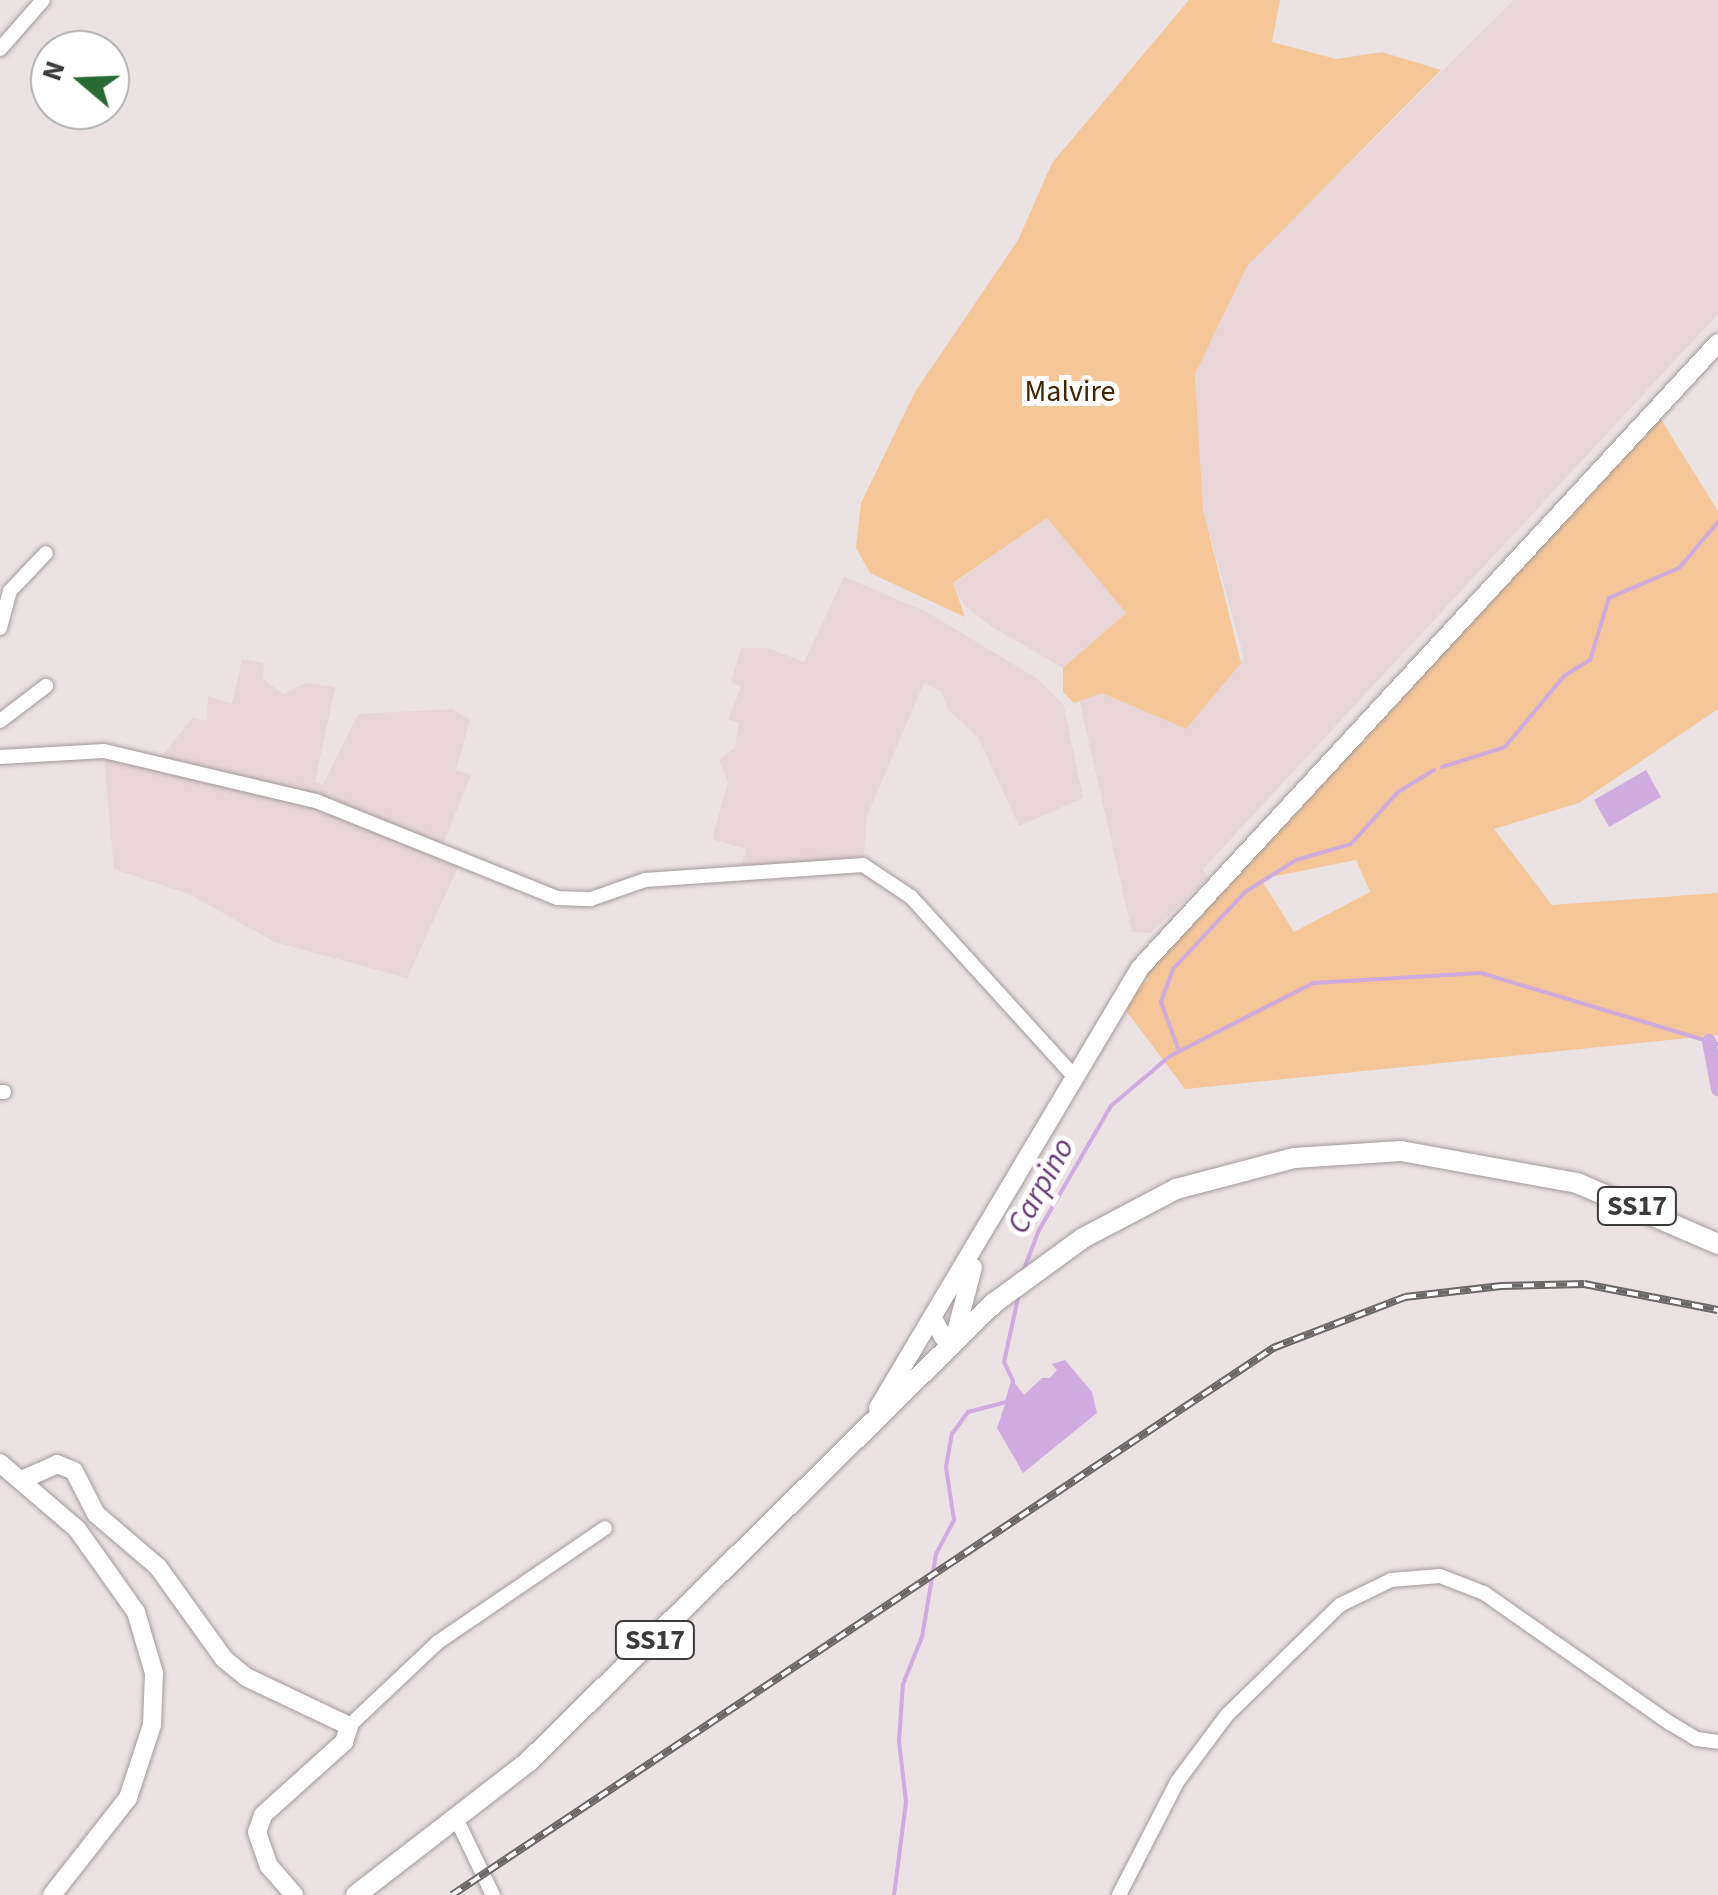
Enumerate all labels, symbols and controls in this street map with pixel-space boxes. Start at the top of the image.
north arrow [30,30,130,130]
text: N [32,56,75,86]
park label: Malvire [1025,374,1115,410]
water label: Carpino [999,1131,1083,1241]
road number: SS17 [1594,1183,1680,1229]
road number: SS17 [612,1617,698,1663]

